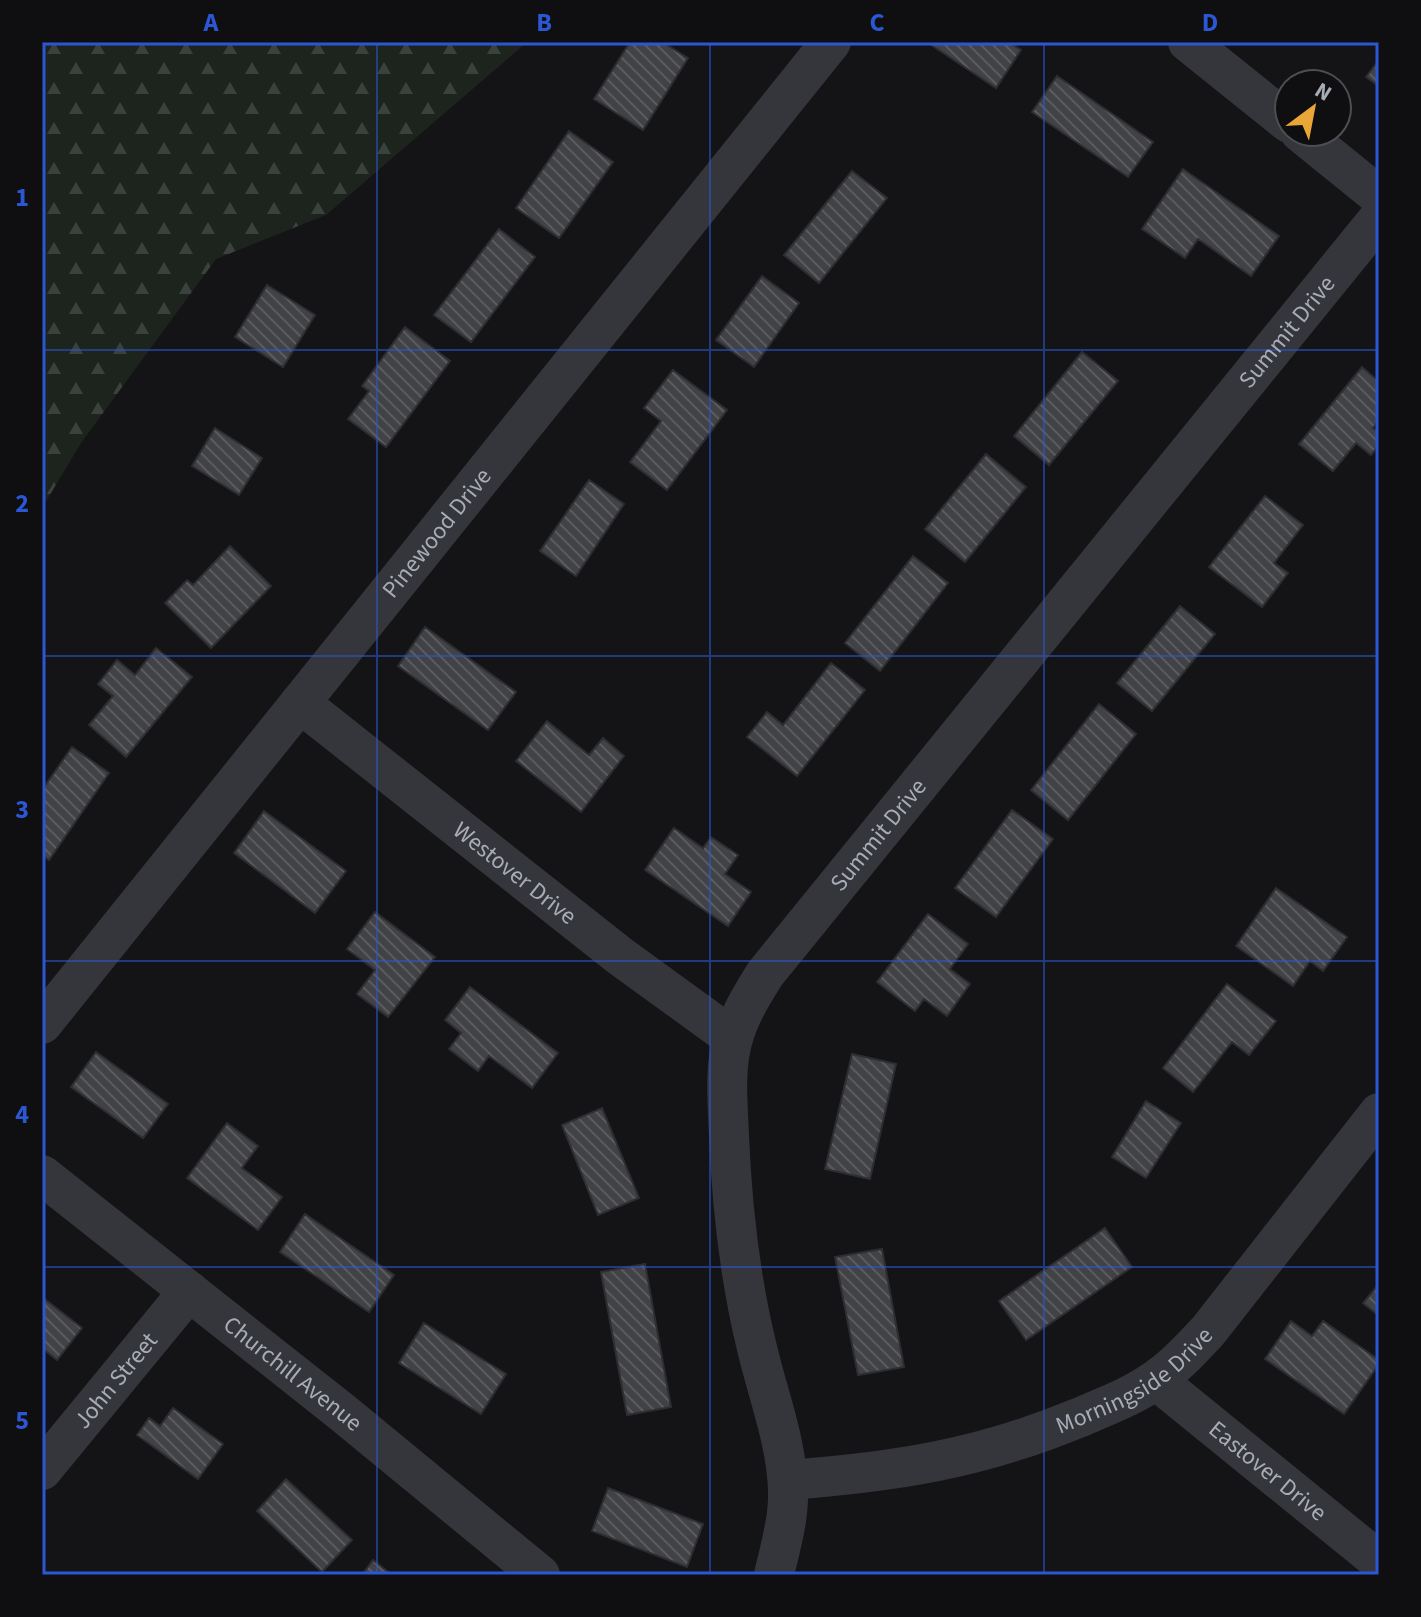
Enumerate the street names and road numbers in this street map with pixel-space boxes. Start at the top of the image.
street label: Summit Drive [1230,268,1343,396]
street label: Pinewood Drive [373,460,500,605]
street label: Summit Drive [821,771,935,899]
street label: Westover Drive [446,813,584,933]
street label: Churchill Avenue [216,1307,370,1440]
street label: Morningside Drive [1050,1319,1221,1443]
street label: John Street [65,1325,166,1436]
street label: Eastover Drive [1201,1412,1334,1529]

